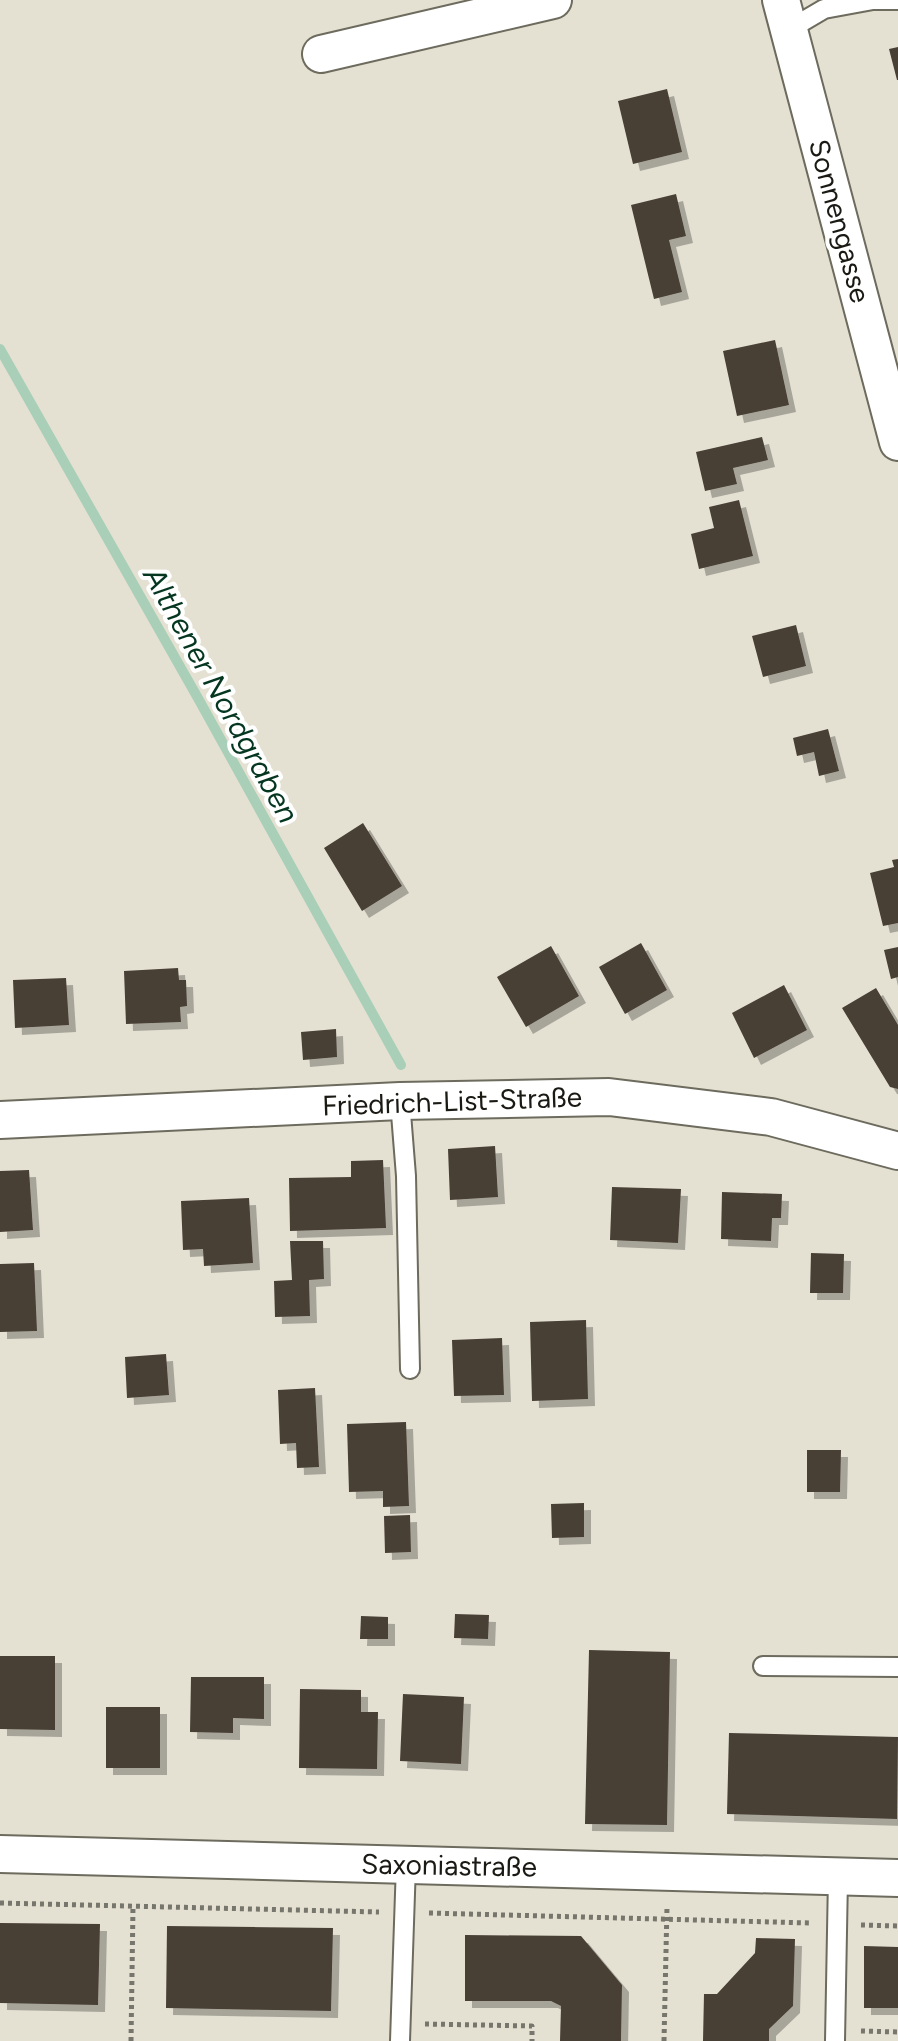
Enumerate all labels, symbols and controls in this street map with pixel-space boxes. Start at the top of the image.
street label: Sonnengasse [802,136,878,306]
water label: Althener Nordgraben [135,559,307,829]
street label: Friedrich-List-Straße [322,1079,582,1123]
street label: Saxoniastraße [361,1846,537,1884]

